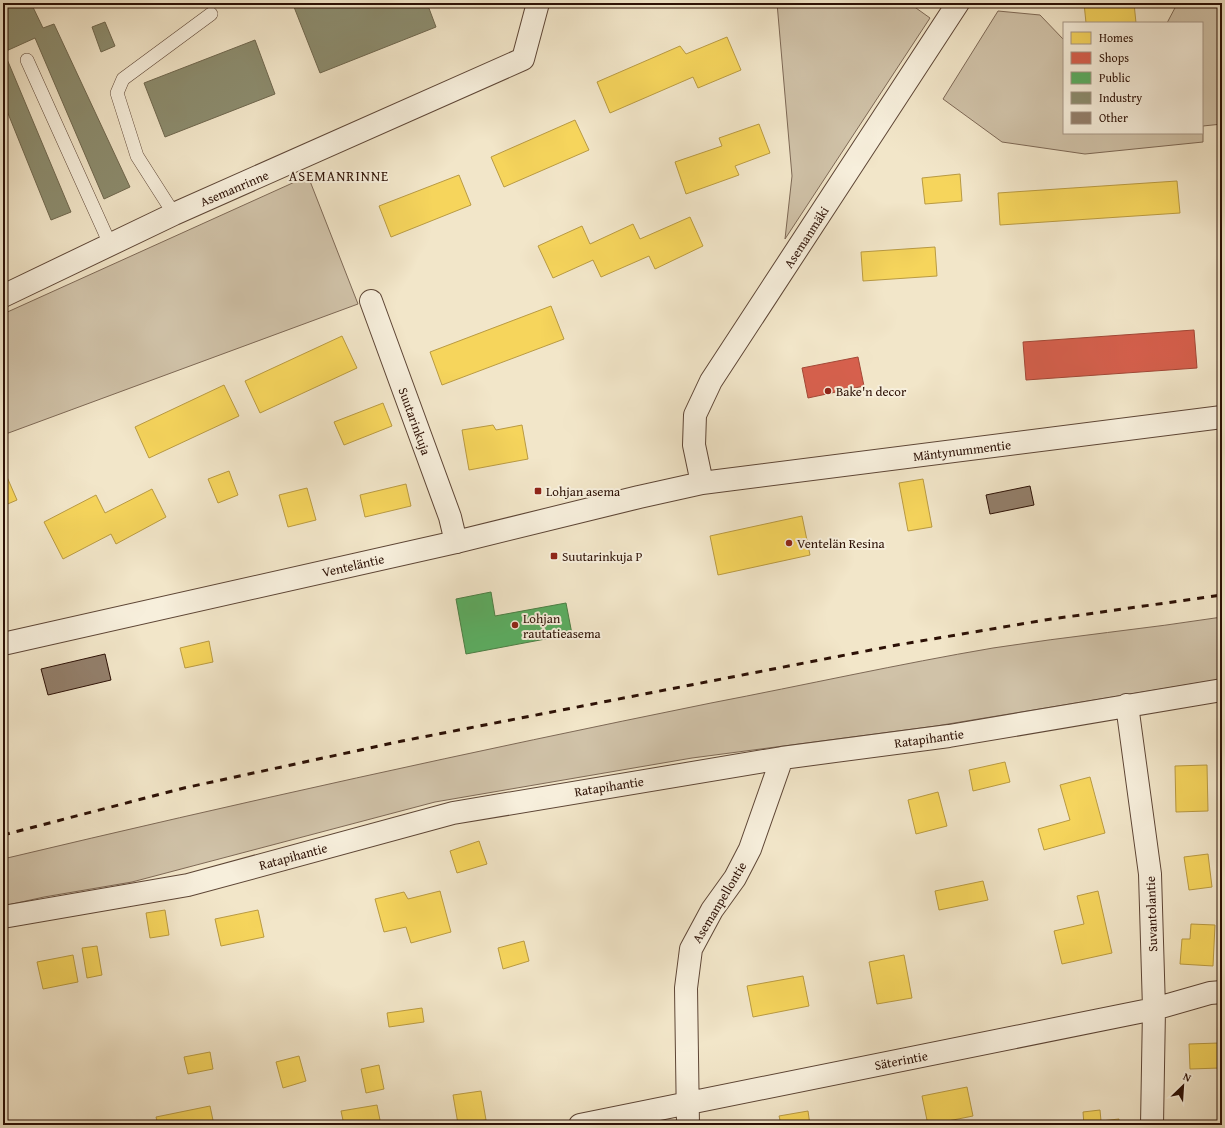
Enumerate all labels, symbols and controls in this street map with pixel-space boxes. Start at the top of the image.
legend [1063,22,1203,134]
text: Homes [1099,29,1134,46]
text: Shops [1099,49,1129,66]
text: Public [1099,69,1131,86]
text: Industry [1099,89,1142,106]
text: Other [1099,109,1128,126]
street label: Asemanrinne [197,165,271,211]
district label: ASEMANRINNE [289,166,389,186]
street label: Asemanmäki [779,202,834,272]
place label: Bake'n decor [836,382,907,401]
street label: Suutarinkuja [394,385,436,458]
marker: Bake'n decor [823,386,833,396]
street label: Mäntynummentie [912,435,1012,466]
place label: Lohjan asema [546,482,621,501]
marker: Lohjan asema [533,486,543,496]
place label: Ventelän Resina [797,534,885,553]
marker: Ventelän Resina [784,538,794,548]
place label: Suutarinkuja P [562,547,643,566]
street label: Venteläntie [320,549,386,582]
marker: Suutarinkuja P [549,551,559,561]
place label: Lohjan rautatieasema [523,609,602,643]
marker: Lohjan rautatieasema [510,620,520,630]
street label: Ratapihantie [893,724,965,753]
street label: Ratapihantie [573,772,645,801]
street label: Ratapihantie [257,838,329,875]
street label: Asemanpellontie [688,858,751,947]
street label: Suvantolantie [1141,876,1162,952]
street label: Säterintie [873,1046,929,1075]
north arrow [1163,1066,1203,1106]
text: N [1181,1068,1195,1086]

